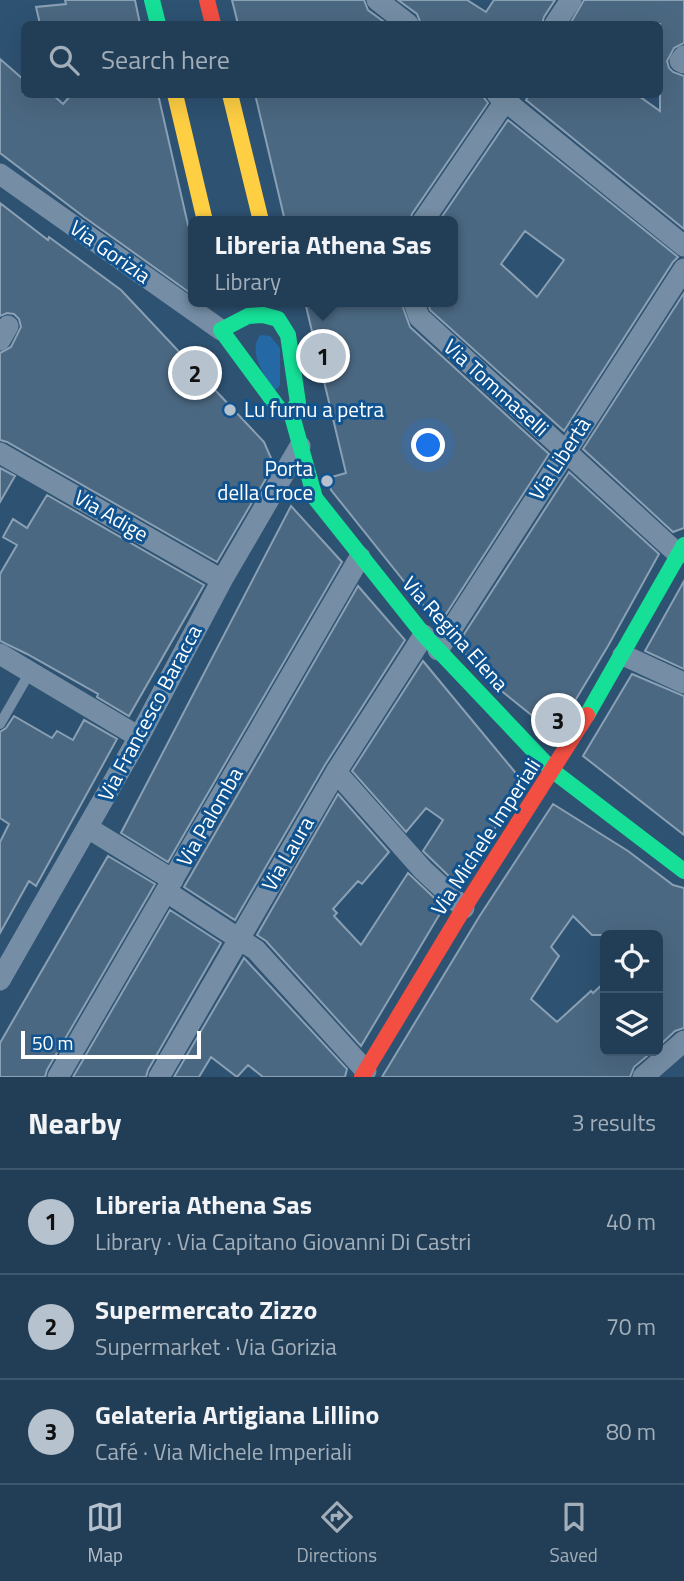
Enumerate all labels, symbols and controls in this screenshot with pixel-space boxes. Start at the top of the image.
search box [21,21,663,98]
text: Search here [101,40,230,79]
icon: search [45,41,83,79]
street label: Via Gorizia [63,212,158,291]
popup [188,216,458,307]
text: Libreria Athena Sas [215,225,432,264]
text: Library [215,264,281,299]
pin: 1 [300,330,346,382]
street label: Via Tommaselli [437,331,557,443]
pin: 2 [172,347,218,399]
place label: Lu furnu a petra [244,393,385,425]
marker: Lu furnu a petra [222,402,238,418]
street label: Via Libertà [520,410,598,506]
your location [411,428,445,462]
place label: Porta della Croce [217,452,313,508]
marker: Porta della Croce [319,473,335,489]
street label: Via Adige [68,481,155,549]
street label: Via Regina Elena [395,568,517,699]
street label: Via Francesco Baracca [89,618,209,806]
pin: 3 [535,694,581,746]
street label: Via Michele Imperiali [422,752,548,921]
street label: Via Palomba [168,761,251,872]
street label: Via Laura [253,810,322,897]
map controls [600,930,663,1056]
button: locate [600,930,663,993]
button: layers [600,993,663,1056]
scale bar [21,1028,201,1060]
text: 50 m [32,1028,73,1057]
text: Nearby [28,1100,121,1146]
text: 3 results [572,1105,656,1140]
text: Libreria Athena Sas [95,1185,312,1224]
text: 1 [45,1204,57,1239]
text: 40 m [606,1204,656,1239]
text: Library · Via Capitano Giovanni Di Castri [95,1224,471,1259]
text: Supermercato Zizzo [95,1290,317,1329]
text: 2 [45,1309,57,1344]
text: 70 m [606,1309,656,1344]
text: Supermarket · Via Gorizia [95,1329,337,1364]
text: Gelateria Artigiana Lillino [95,1395,379,1434]
text: 3 [45,1414,57,1449]
text: 80 m [606,1414,656,1449]
text: Café · Via Michele Imperiali [95,1434,352,1469]
tab: Map [86,1498,124,1569]
tab: Directions [297,1498,377,1569]
tab: Saved [549,1498,598,1569]

